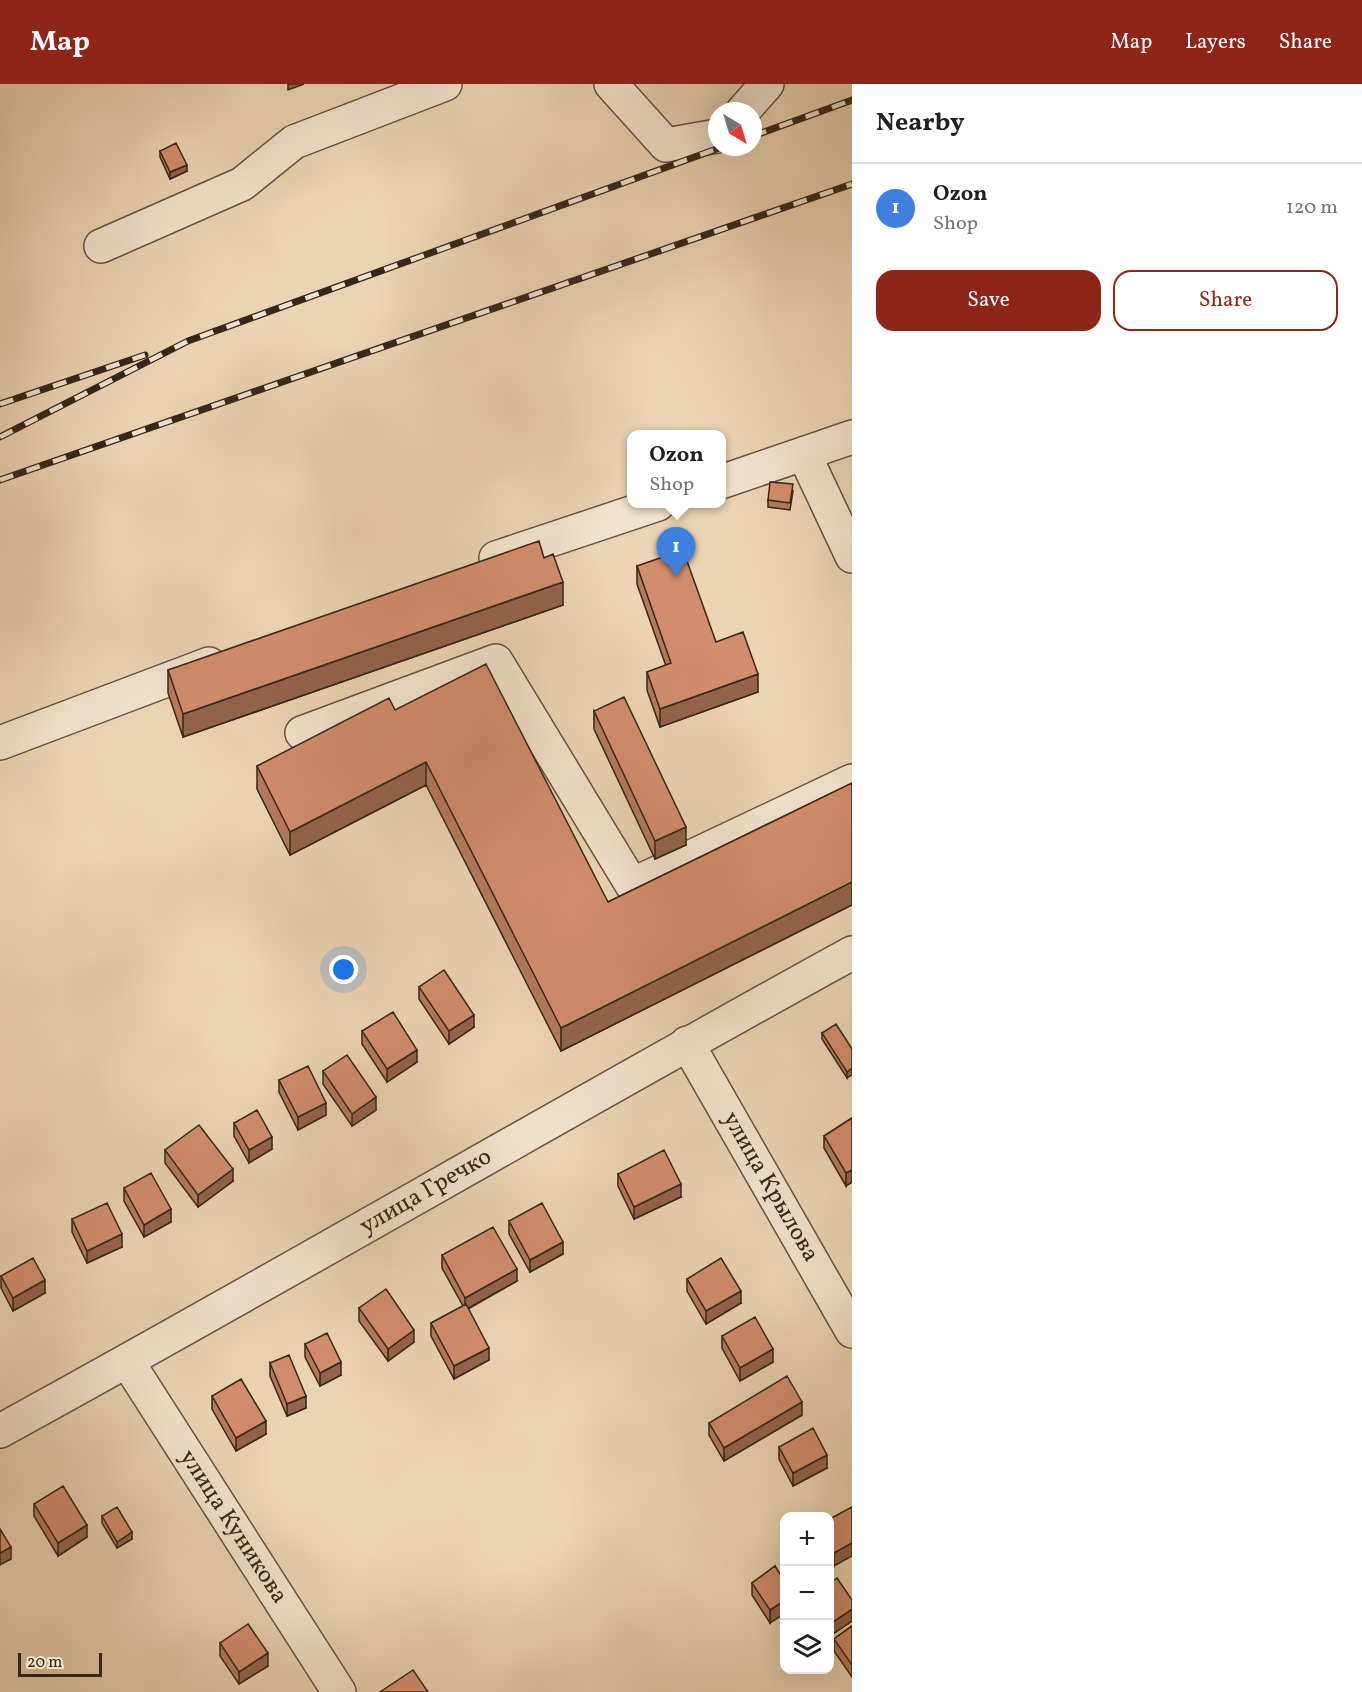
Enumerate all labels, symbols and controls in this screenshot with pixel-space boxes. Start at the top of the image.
text: Map [30,23,90,62]
text: Map [1110,28,1152,57]
text: Layers [1185,28,1246,57]
text: Share [1279,28,1332,57]
north arrow [708,102,762,156]
text: Nearby [876,105,965,141]
text: Ozon [933,179,988,210]
text: 1 [891,194,900,222]
text: 120 m [1286,194,1338,222]
text: Shop [933,210,978,238]
button: Save [876,270,1101,331]
button: Share [1113,270,1338,331]
popup [627,430,726,508]
text: Ozon [649,440,704,471]
text: Shop [649,471,694,499]
pin: 1 [656,528,696,577]
your location [329,955,358,984]
street label: улица Крылова [713,1106,827,1268]
street label: улица Гречко [354,1140,498,1244]
street label: улица Куникова [170,1443,296,1611]
map controls [780,1512,834,1674]
button: + [780,1512,834,1566]
button: − [780,1566,834,1620]
button: layers [780,1620,834,1674]
scale bar [18,1650,102,1678]
text: 20 m [27,1652,62,1674]

